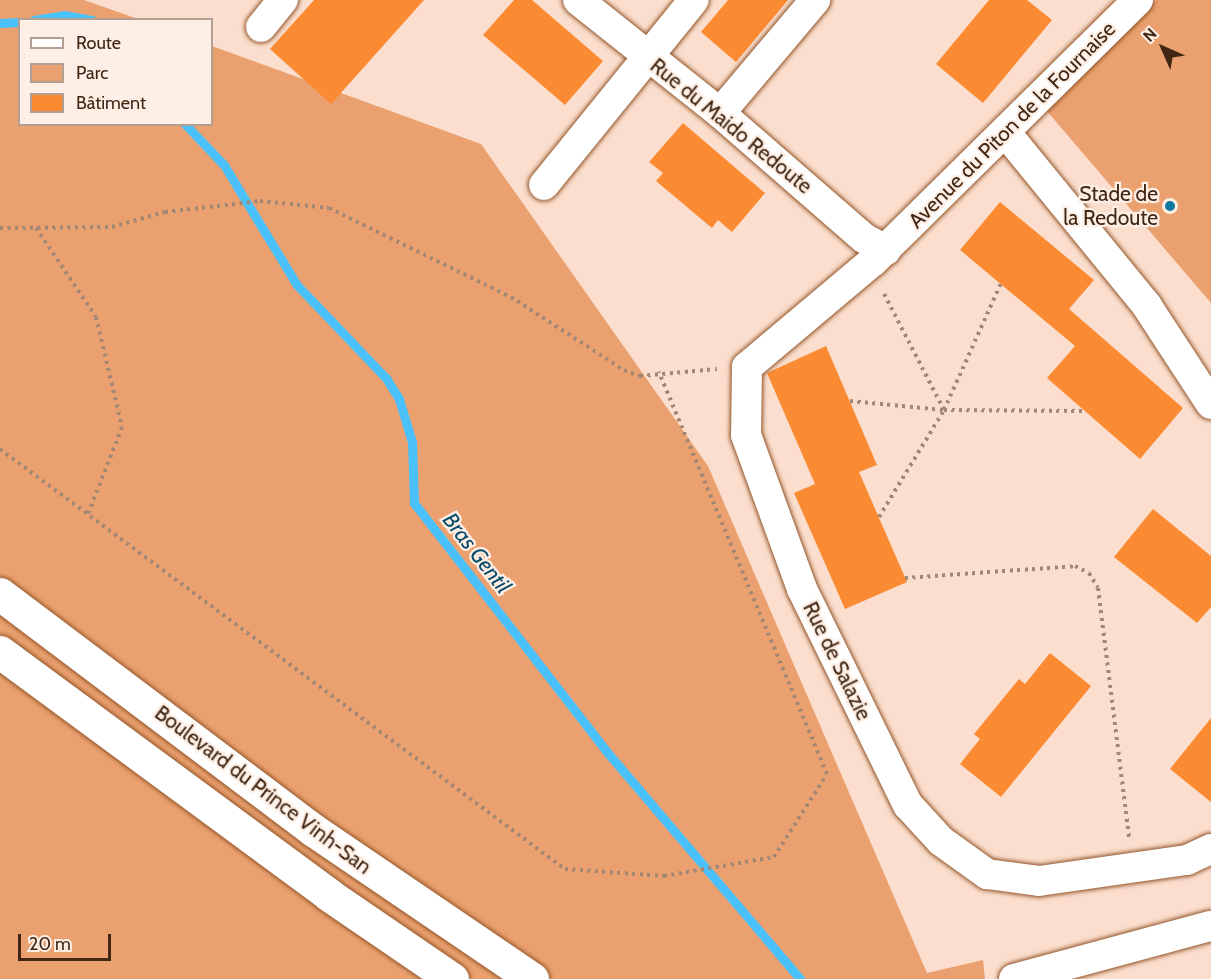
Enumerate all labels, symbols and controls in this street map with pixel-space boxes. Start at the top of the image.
street label: Avenue du Piton de la Fournaise [903,16,1121,234]
legend [18,18,213,126]
north arrow [1133,18,1193,78]
text: N [1139,24,1161,46]
text: Route [76,32,121,54]
street label: Rue du Maido Redoute [645,53,817,199]
text: Parc [76,62,108,84]
text: Bâtiment [76,92,146,114]
place label: Stade de la Redoute [1063,181,1158,231]
marker: Stade de la Redoute [1163,199,1177,213]
water label: Bras Gentil [437,507,517,599]
street label: Rue de Salazie [798,598,876,724]
street label: Boulevard du Prince Vinh-San [150,700,376,880]
scale bar [21,922,114,960]
text: 20 m [29,933,71,955]

